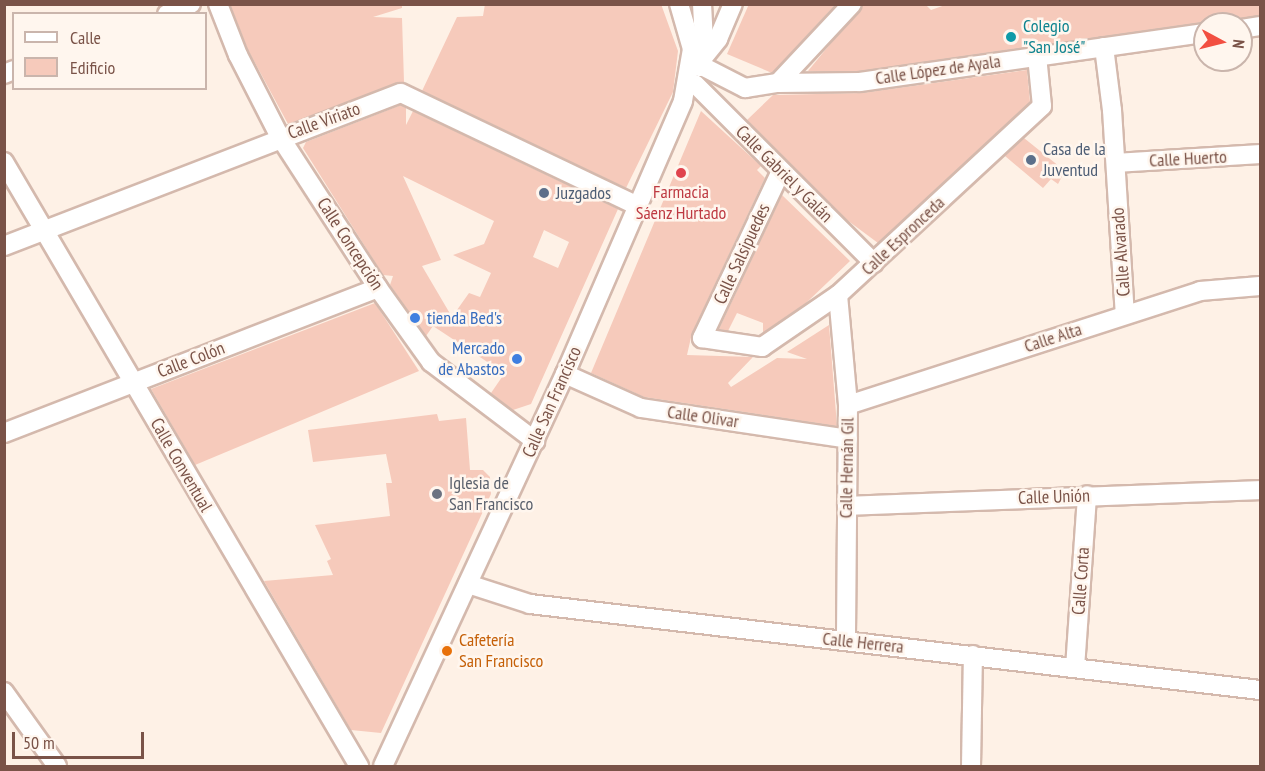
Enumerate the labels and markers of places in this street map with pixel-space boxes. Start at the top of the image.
place label: Colegio "San José" [1023,16,1085,58]
marker: Colegio "San José" [1004,30,1018,44]
place label: Casa de la Juventud [1043,139,1106,182]
marker: Casa de la Juventud [1024,153,1038,167]
marker: Farmacia Sáenz Hurtado [674,166,688,180]
place label: Juzgados [556,182,611,204]
place label: Farmacia Sáenz Hurtado [635,182,727,224]
marker: Juzgados [537,186,551,200]
place label: tienda Bed's [427,307,502,329]
marker: tienda Bed's [408,311,422,325]
place label: Mercado de Abastos [438,338,505,380]
marker: Mercado de Abastos [510,352,524,366]
place label: Iglesia de San Francisco [449,473,533,516]
marker: Iglesia de San Francisco [430,487,444,501]
place label: Cafetería San Francisco [459,630,543,672]
marker: Cafetería San Francisco [440,644,454,658]

